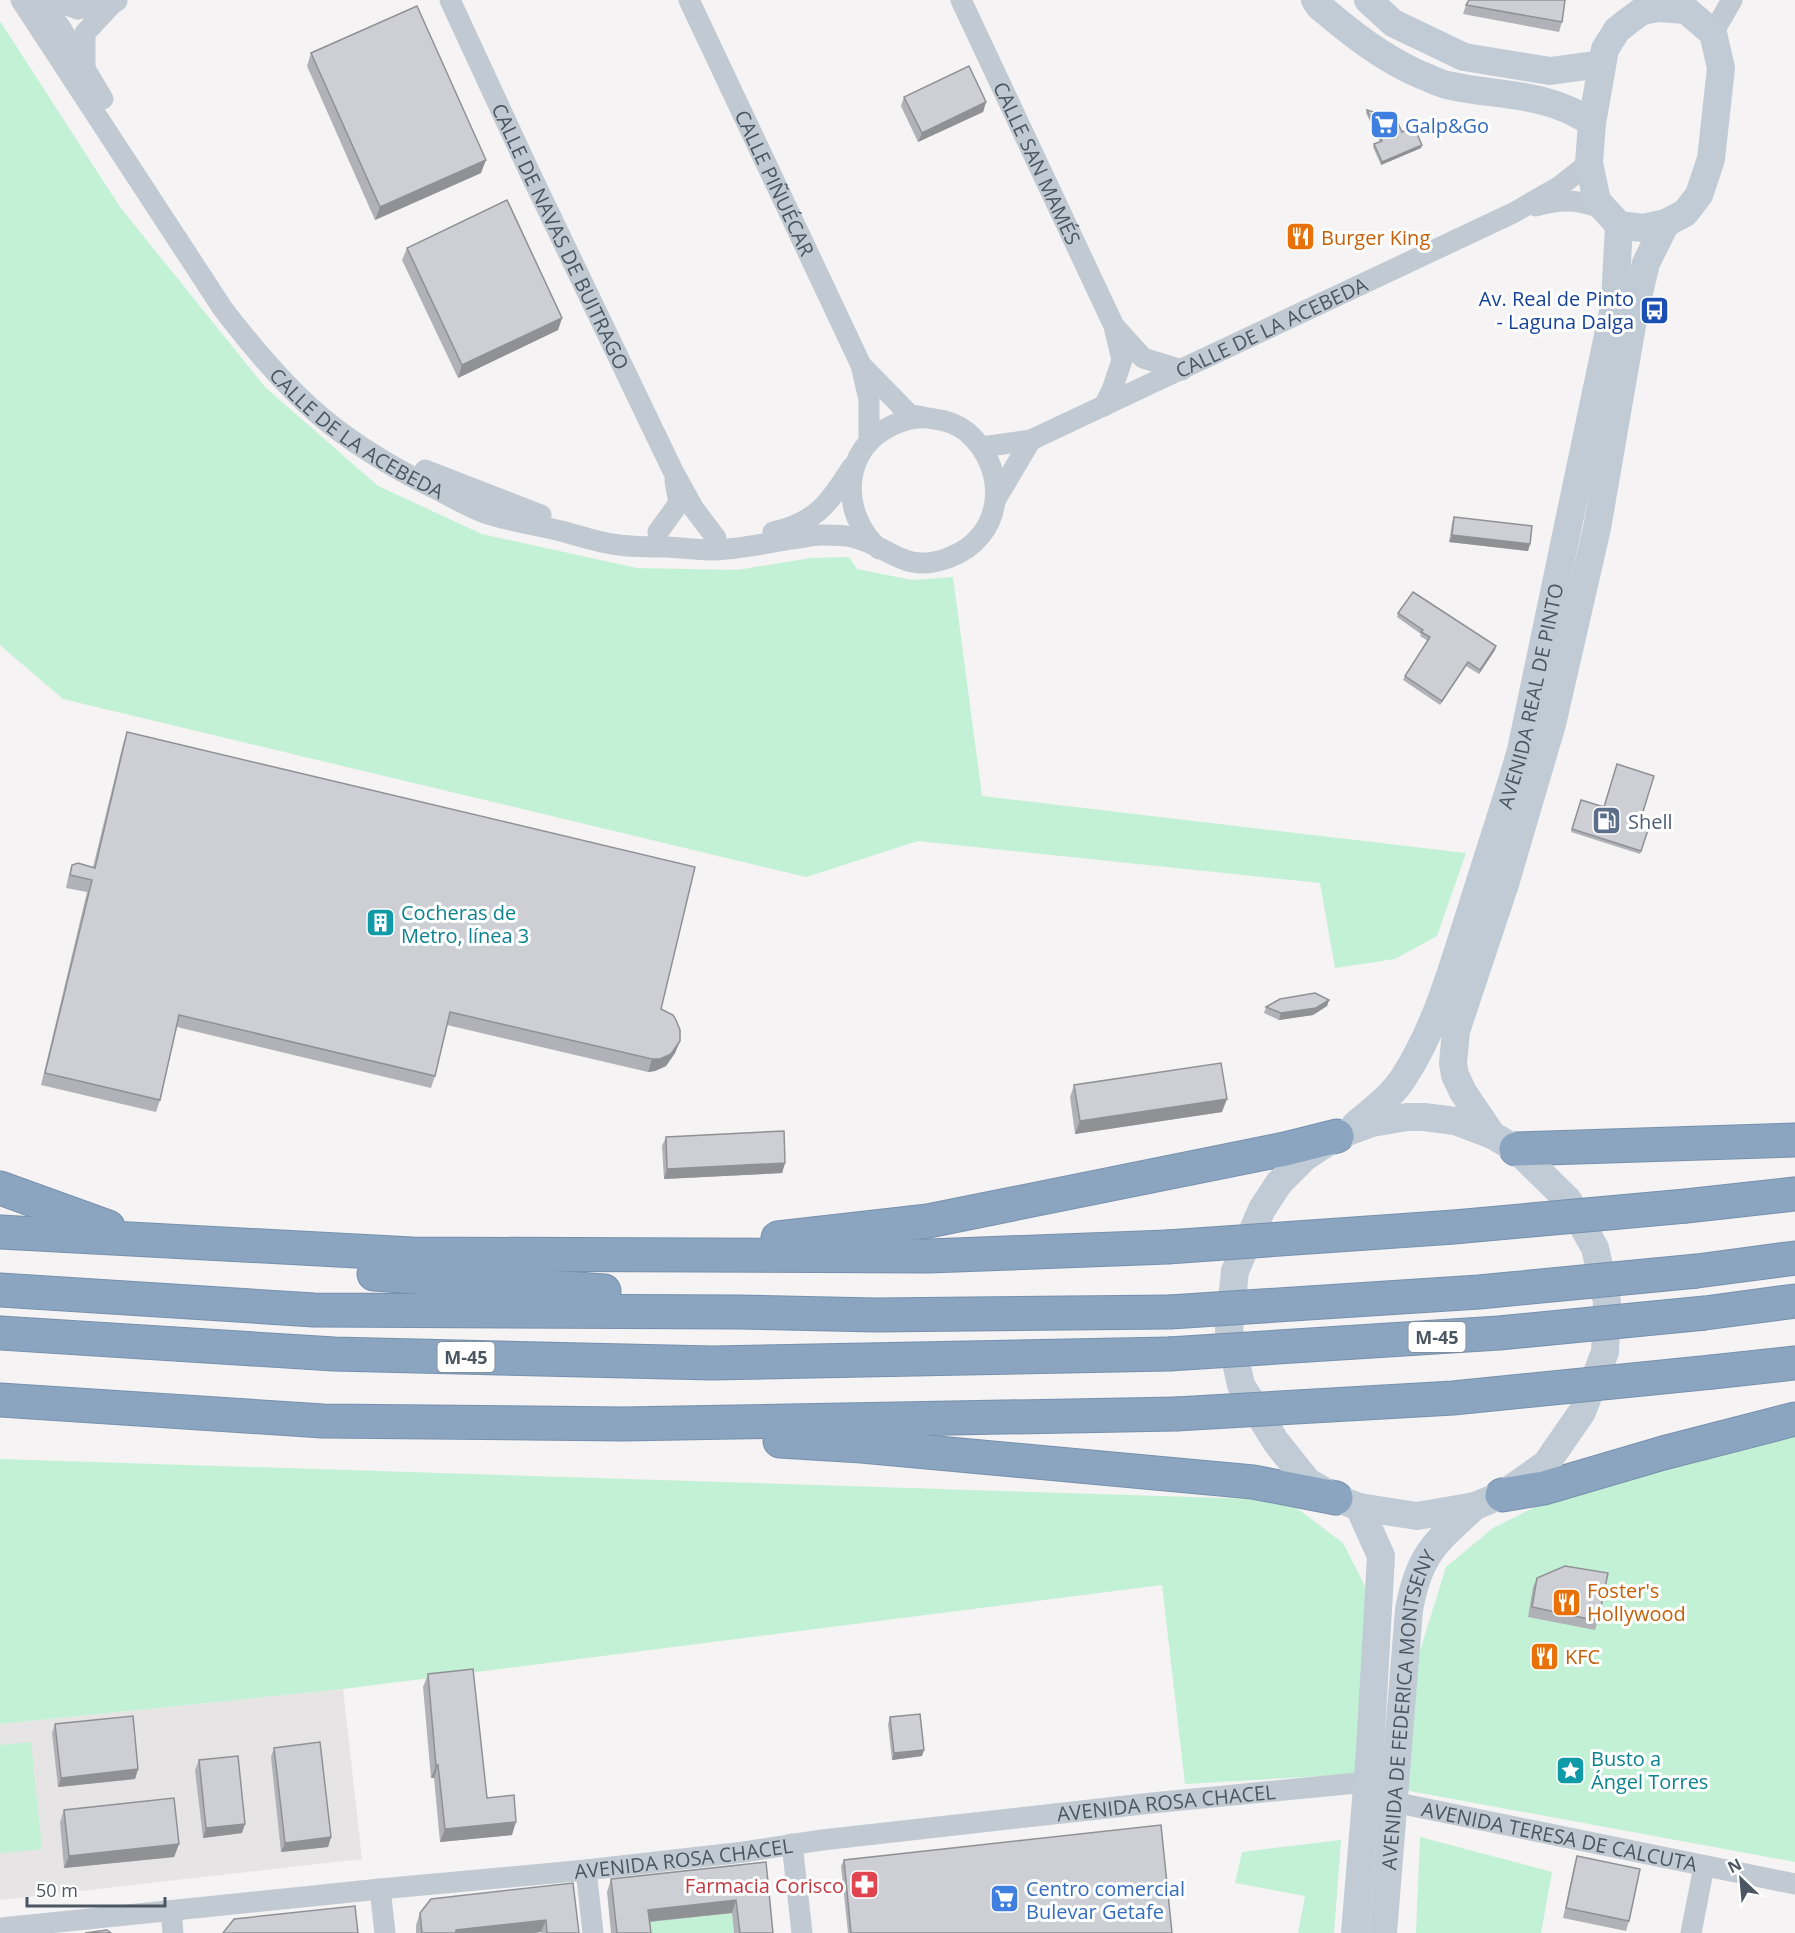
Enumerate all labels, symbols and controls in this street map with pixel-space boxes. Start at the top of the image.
street label: CALLE SAN MAMÉS [988,77,1087,249]
street label: CALLE DE NAVAS DE BUITRAGO [486,99,636,374]
street label: CALLE PIÑUÉCAR [729,105,821,261]
supermarket icon: Galp&Go [1368,109,1400,141]
place label: Galp&Go [1405,112,1489,139]
restaurant icon: Burger King [1284,221,1316,253]
place label: Burger King [1321,224,1430,251]
street label: CALLE DE LA ACEBEDA [1171,270,1372,384]
place label: Av. Real de Pinto - Laguna Dalga [1479,285,1634,335]
bus stop icon: Av. Real de Pinto - Laguna Dalga [1639,294,1671,326]
street label: CALLE DE LA ACEBEDA [264,362,449,505]
street label: AVENIDA REAL DE PINTO [1491,581,1569,812]
fuel station icon: Shell [1591,805,1623,837]
place label: Shell [1628,808,1673,835]
place label: Cocheras de Metro, línea 3 [401,899,529,949]
building icon: Cocheras de Metro, línea 3 [364,907,396,939]
road number: M-45 [1408,1322,1466,1352]
road number: M-45 [438,1342,494,1372]
street label: AVENIDA DE FEDERICA MONTSENY [1375,1544,1442,1871]
place label: Foster's Hollywood [1587,1577,1686,1627]
restaurant icon: Foster's Hollywood [1550,1586,1582,1618]
restaurant icon: KFC [1528,1640,1560,1672]
place label: KFC [1565,1643,1600,1670]
place label: Busto a Ángel Torres [1591,1745,1708,1795]
place icon: Busto a Ángel Torres [1554,1754,1586,1786]
street label: AVENIDA ROSA CHACEL [1055,1778,1277,1827]
street label: AVENIDA TERESA DE CALCUTA [1419,1795,1700,1877]
street label: AVENIDA ROSA CHACEL [573,1831,794,1885]
north arrow [1711,1849,1771,1909]
text: N [1724,1853,1745,1878]
pharmacy icon: Farmacia Corisco [849,1869,881,1901]
scale bar [27,1870,165,1908]
place label: Farmacia Corisco [685,1872,844,1899]
place label: Centro comercial Bulevar Getafe [1026,1875,1185,1925]
text: 50 m [36,1878,78,1902]
supermarket icon: Centro comercial Bulevar Getafe [989,1883,1021,1915]

